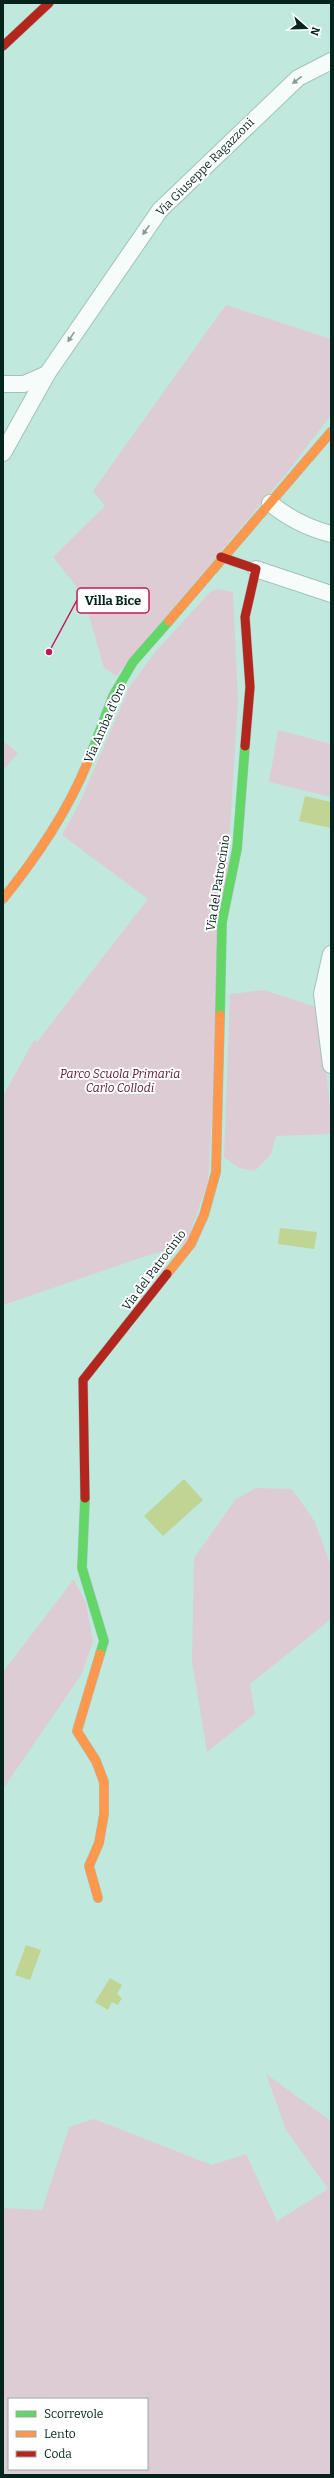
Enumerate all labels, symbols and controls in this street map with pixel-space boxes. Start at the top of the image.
north arrow [286,8,326,48]
text: N [307,25,322,38]
one-way arrow [292,75,303,84]
street label: Via Giuseppe Ragazzoni [153,115,257,219]
one-way arrow [142,225,150,235]
one-way arrow [68,331,75,343]
callout: Villa Bice [77,588,149,613]
text: Villa Bice [85,593,141,608]
street label: Via Amba d'Oro [81,681,129,765]
street label: Via del Patrocinio [203,834,233,932]
park label: Parco Scuola Primaria Carlo Collodi [60,1067,180,1095]
street label: Via del Patrocinio [119,1227,189,1313]
legend [8,2398,148,2470]
text: Scorrevole [44,2407,103,2421]
text: Lento [44,2427,76,2441]
text: Coda [44,2447,72,2461]

